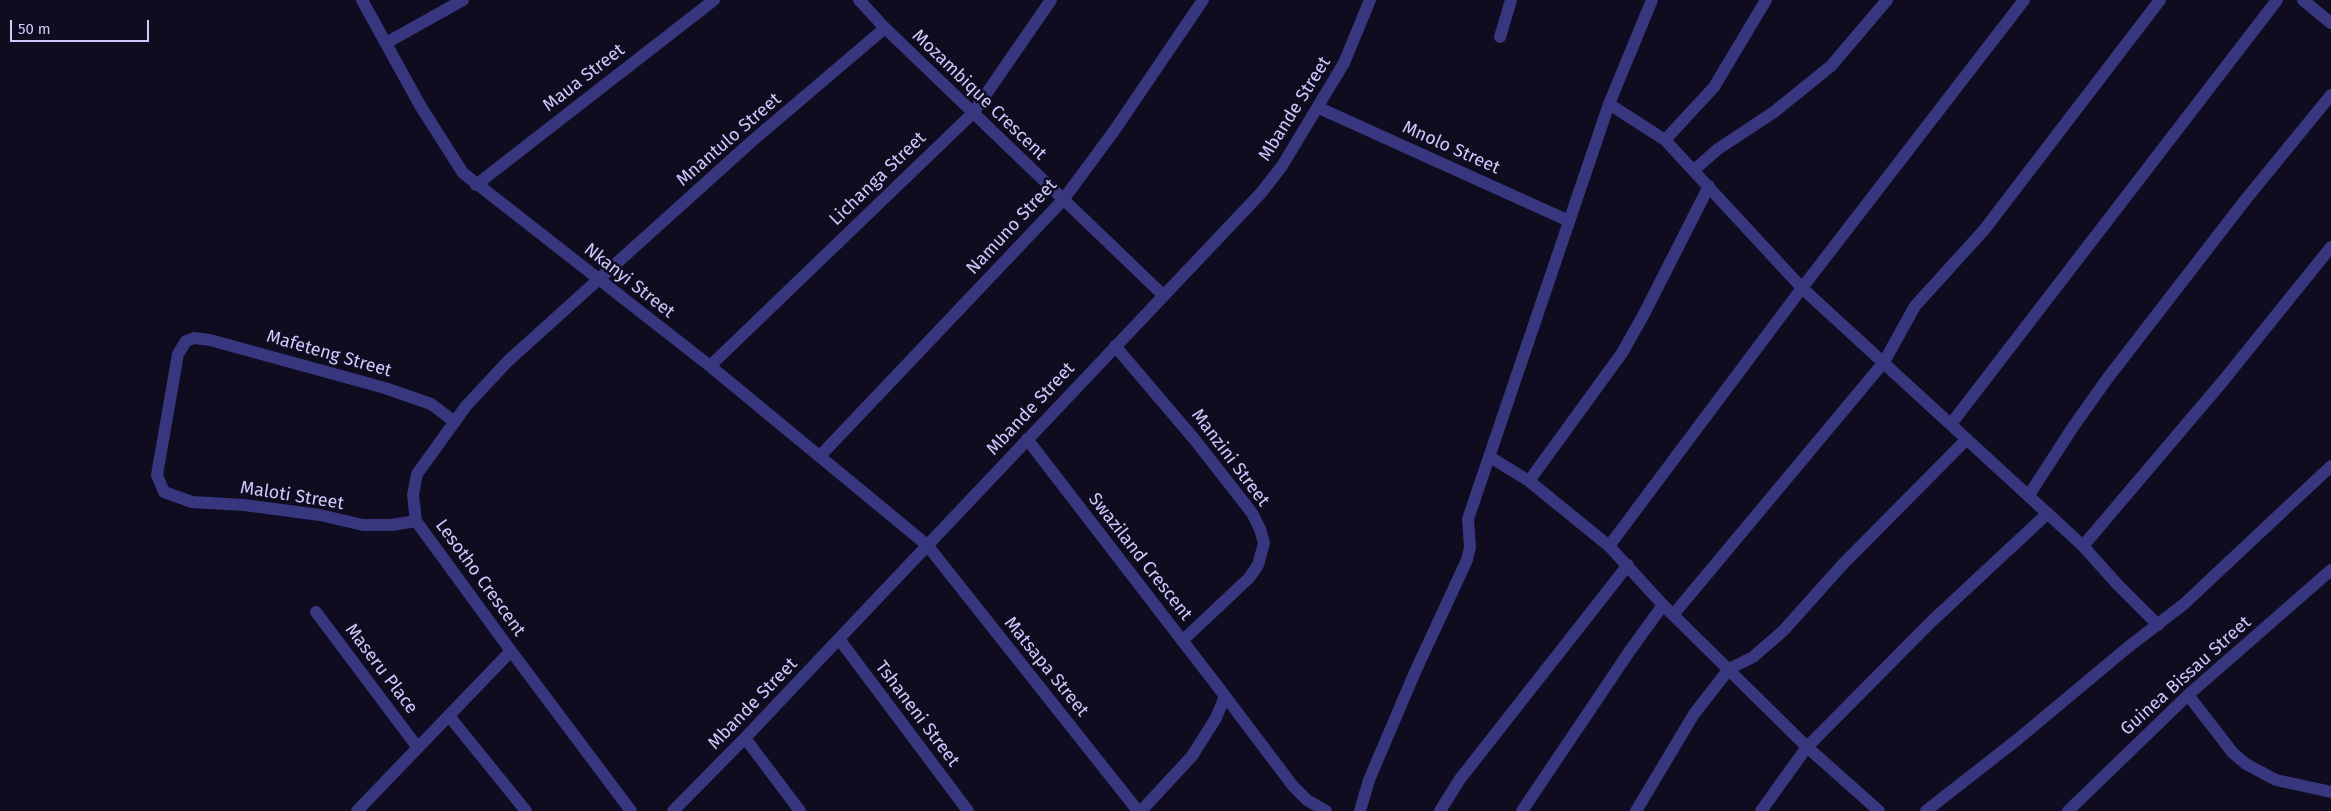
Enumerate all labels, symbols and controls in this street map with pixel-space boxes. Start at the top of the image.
scale bar [12,10,151,42]
text: 50 m [18,20,51,38]
street label: Mozambique Crescent [907,25,1051,165]
street label: Maua Street [539,39,629,117]
street label: Mbande Street [1254,53,1336,165]
street label: Mnantulo Street [672,89,786,191]
street label: Mnolo Street [1399,117,1503,179]
street label: Lichanga Street [825,127,931,231]
street label: Namuno Street [962,175,1062,279]
street label: Nkanyi Street [579,239,679,323]
street label: Mafeteng Street [264,326,394,382]
street label: Mbande Street [983,358,1079,460]
street label: Manzini Street [1186,405,1274,511]
street label: Maloti Street [239,477,345,515]
street label: Swaziland Crescent [1084,489,1196,625]
street label: Lesotho Crescent [430,515,530,641]
street label: Guinea Bissau Street [2116,612,2256,740]
street label: Matsapa Street [999,613,1093,721]
street label: Maseru Place [340,620,422,718]
street label: Mbande Street [704,654,802,754]
street label: Tshaneni Street [870,657,964,771]

